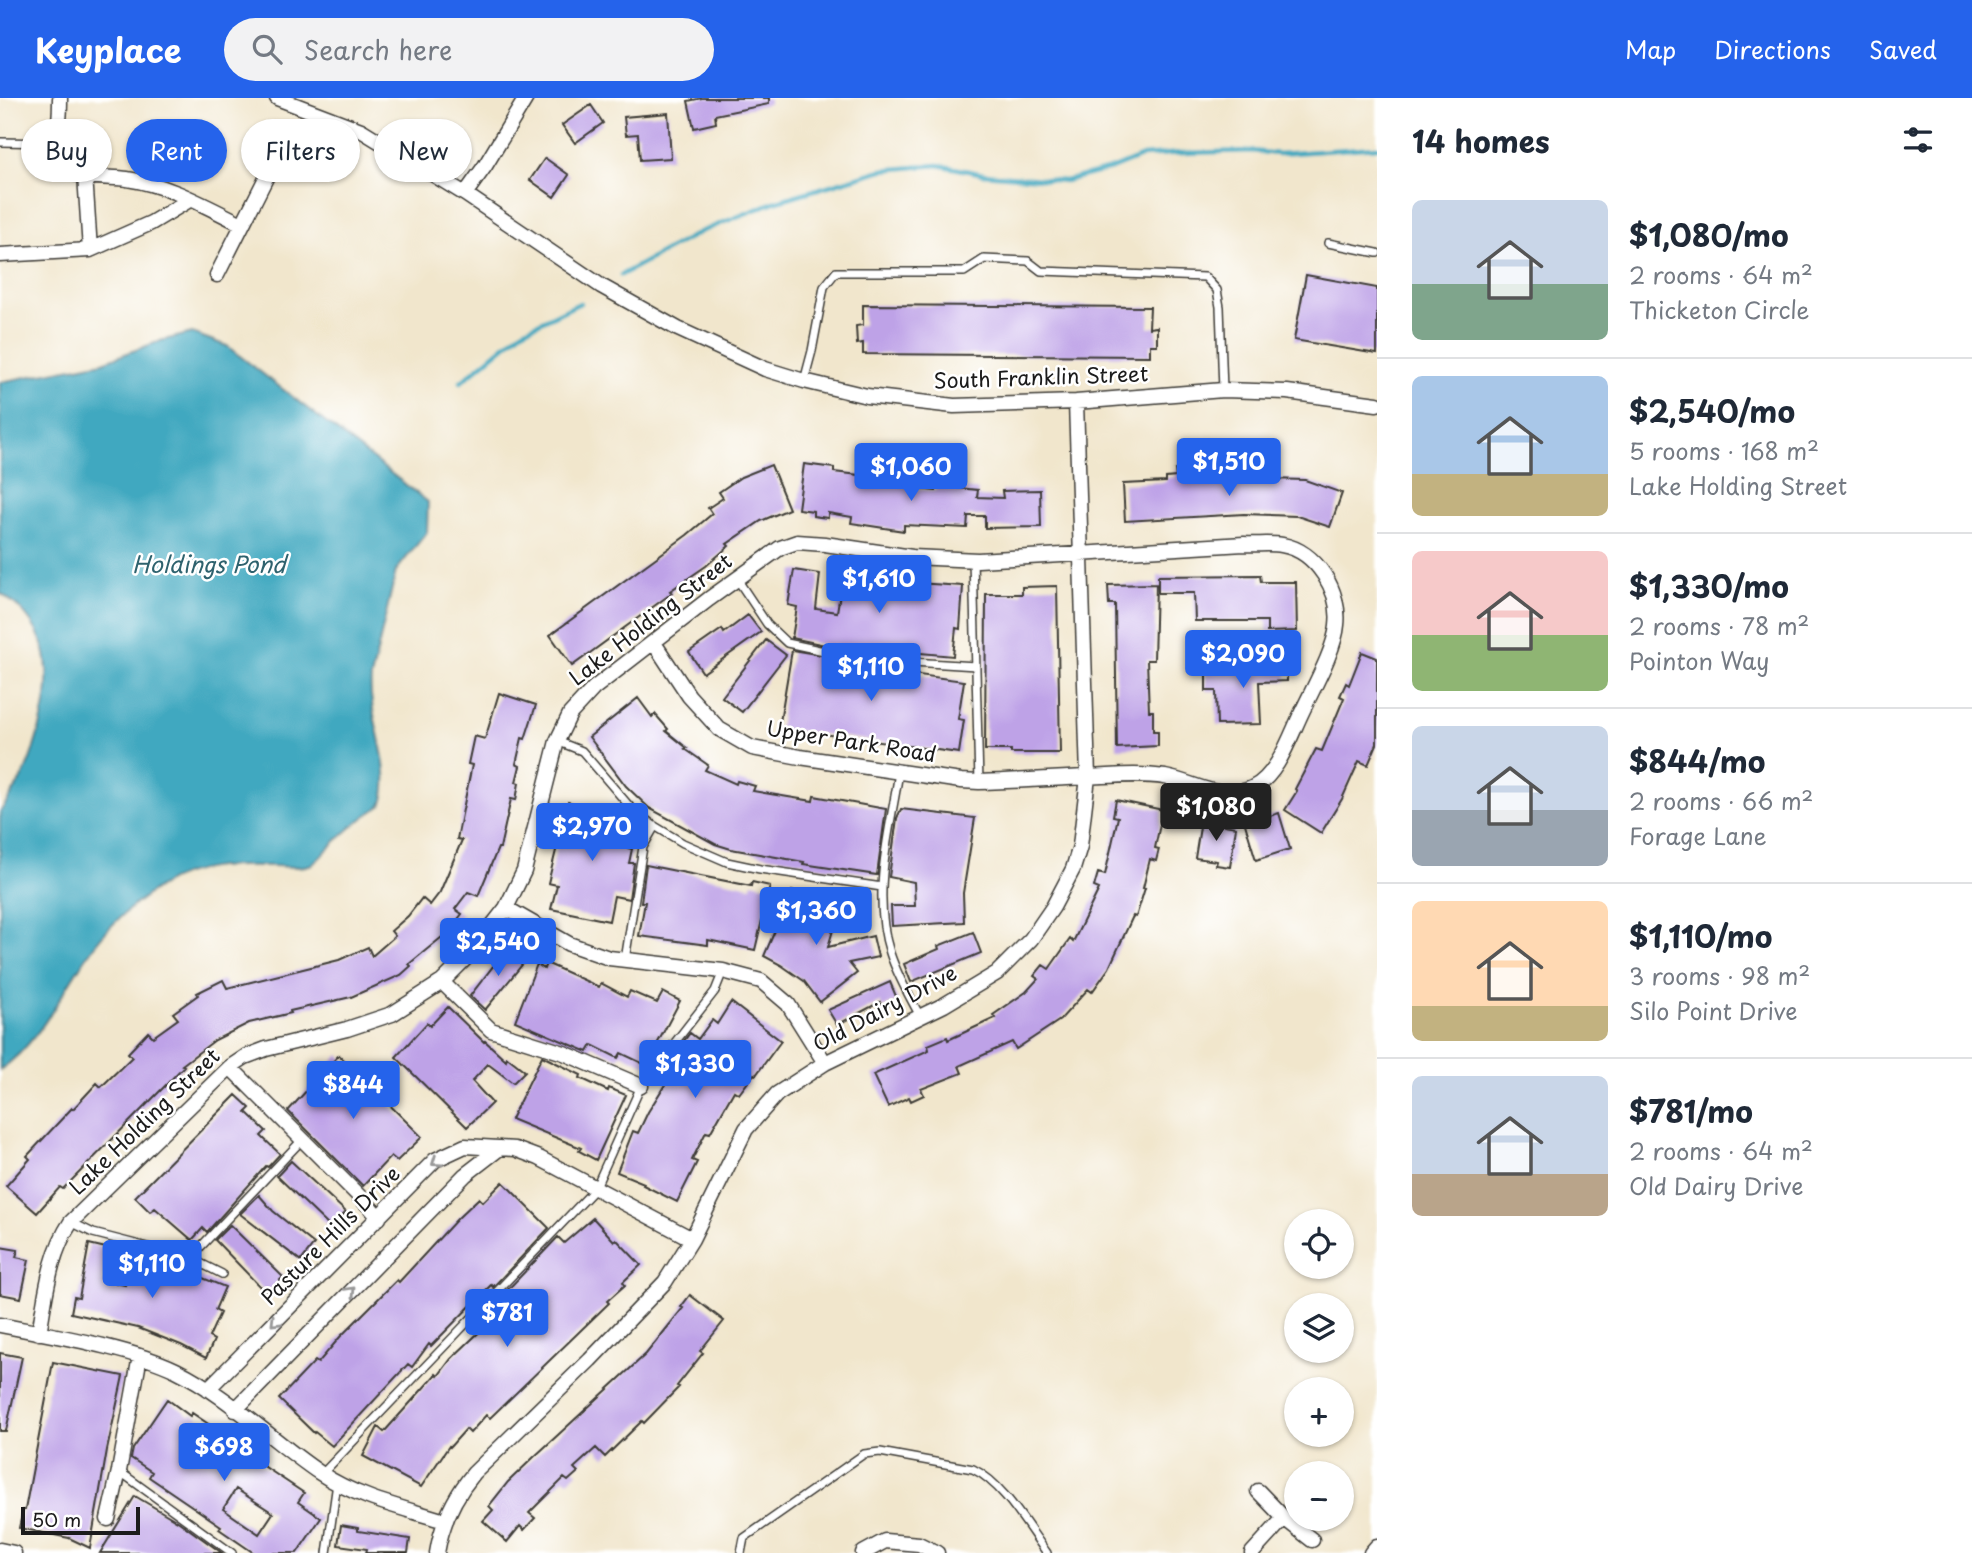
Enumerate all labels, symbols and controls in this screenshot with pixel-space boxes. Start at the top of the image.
search box [224,18,714,81]
text: Keyplace [35,24,182,74]
icon: search [248,30,286,68]
text: Search here [304,30,452,69]
text: Map [1625,31,1676,67]
text: Directions [1714,31,1831,67]
text: Saved [1869,31,1937,67]
text: 14 homes [1412,118,1550,163]
chip: Buy [21,119,112,182]
chip: Rent [126,119,227,182]
chip: Filters [241,119,360,182]
chip: New [374,119,472,182]
icon: filters [1899,121,1937,159]
text: $1,080/mo [1629,212,1789,257]
icon: home [1468,228,1552,312]
text: 2 rooms · 64 m² [1629,257,1813,292]
text: Thicketon Circle [1629,292,1809,327]
street label: South Franklin Street [933,356,1149,396]
text: $2,540/mo [1629,388,1795,433]
icon: home [1468,404,1552,488]
text: 5 rooms · 168 m² [1629,433,1819,468]
pin: $1,510 [1172,438,1286,498]
text: $1,510 [1193,443,1265,478]
pin: $1,060 [854,444,968,503]
text: $1,060 [870,448,952,483]
text: Lake Holding Street [1629,468,1847,503]
street label: Lake Holding Street [561,544,738,692]
water label: Holdings Pond [132,546,289,581]
pin: $1,610 [822,556,936,615]
text: $1,610 [842,560,916,595]
text: $1,330/mo [1629,563,1789,608]
icon: home [1468,579,1552,663]
text: 2 rooms · 78 m² [1629,608,1809,643]
pin: $2,090 [1186,630,1300,690]
text: $2,090 [1201,635,1285,670]
text: Pointon Way [1629,643,1770,678]
pin: $1,110 [814,644,928,703]
text: $1,110 [838,648,904,683]
street label: Upper Park Road [764,711,938,769]
text: $844/mo [1629,738,1765,783]
icon: home [1468,754,1552,838]
text: 2 rooms · 66 m² [1629,783,1813,818]
pin: $1,080 [1159,784,1273,843]
text: $1,080 [1176,788,1256,823]
pin: $2,970 [535,804,649,863]
text: $2,970 [552,808,632,843]
text: Forage Lane [1629,818,1767,853]
pin: $1,360 [759,888,873,947]
text: $1,360 [776,892,856,927]
text: $1,110/mo [1629,913,1773,958]
pin: $2,540 [441,918,555,978]
text: $2,540 [456,923,540,958]
icon: home [1468,929,1552,1013]
street label: Old Dairy Drive [806,956,962,1059]
text: 3 rooms · 98 m² [1629,958,1810,993]
text: Silo Point Drive [1629,993,1798,1028]
street label: Lake Holding Street [61,1040,226,1201]
pin: $1,330 [638,1040,752,1100]
text: $1,330 [655,1045,735,1080]
pin: $844 [312,1062,394,1121]
text: $844 [323,1066,383,1101]
text: $781/mo [1629,1088,1753,1133]
icon: home [1468,1104,1552,1188]
text: 2 rooms · 64 m² [1629,1133,1813,1168]
one-way arrow [431,1154,444,1166]
street label: Pasture Hills Drive [253,1158,407,1312]
text: Old Dairy Drive [1629,1168,1803,1203]
map controls [1284,1209,1354,1531]
button: locate [1284,1209,1354,1279]
pin: $1,110 [95,1240,209,1300]
text: $1,110 [119,1245,185,1280]
one-way arrow [343,1286,356,1299]
pin: $781 [466,1290,548,1349]
button: layers [1284,1293,1354,1363]
text: $781 [481,1294,533,1329]
one-way arrow [270,1313,283,1326]
button: + [1284,1377,1354,1447]
pin: $698 [183,1424,265,1483]
text: $698 [195,1428,253,1463]
button: − [1284,1461,1354,1531]
scale bar [21,1504,140,1536]
text: 50 m [32,1505,81,1533]

